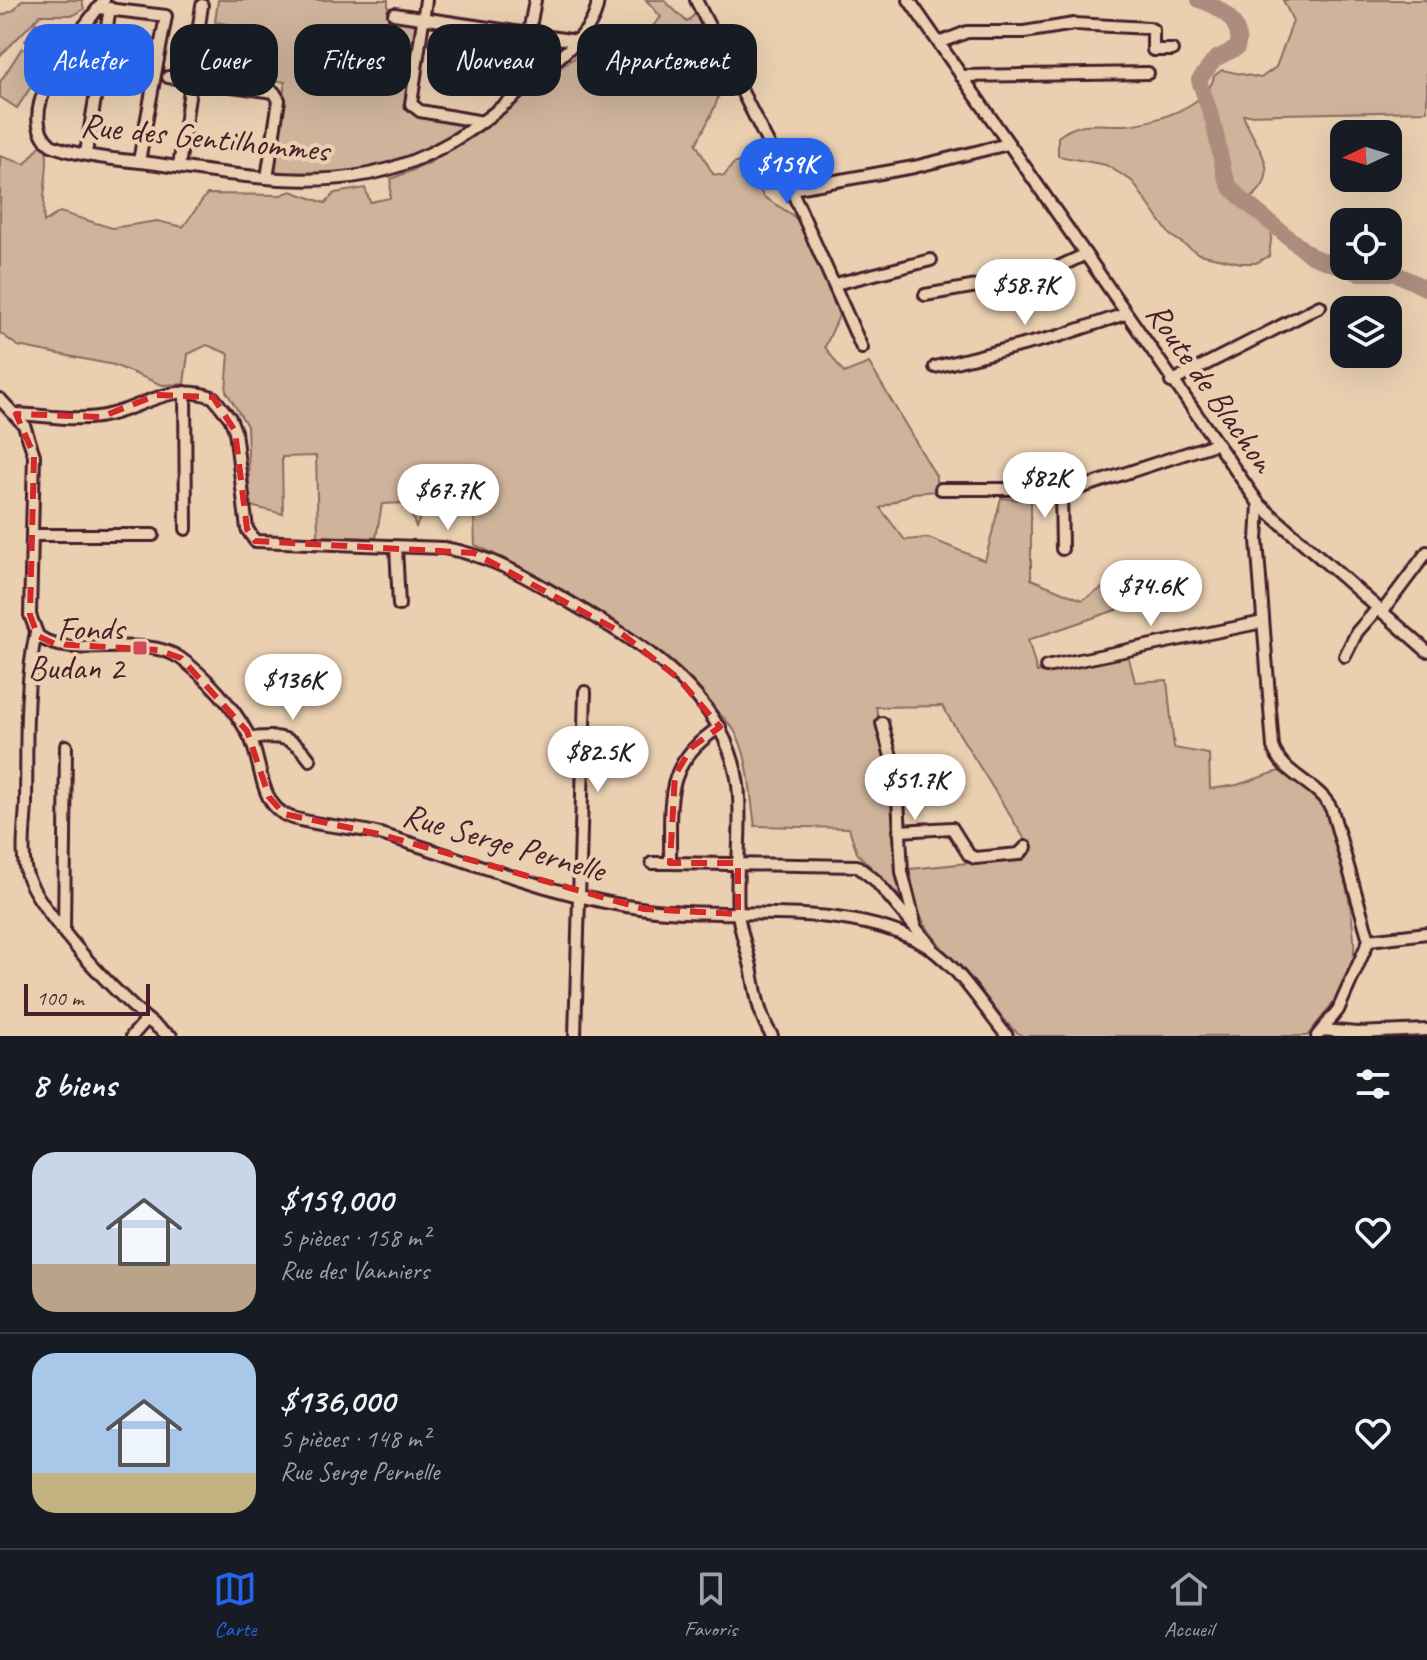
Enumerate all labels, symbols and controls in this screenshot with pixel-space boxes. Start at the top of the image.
chip: Acheter [24,24,154,96]
chip: Louer [170,24,278,96]
chip: Filtres [294,24,411,96]
chip: Nouveau [427,24,561,96]
chip: Appartement [577,24,757,96]
street label: Rue des Gentilhommes [79,103,335,172]
north arrow [1330,120,1402,192]
map controls [1330,120,1402,368]
pin: $159K [731,138,843,206]
text: $159K [757,147,817,180]
button: locate [1330,208,1402,280]
pin: $58.7K [960,259,1090,327]
text: $58.7K [993,268,1057,301]
street label: Route de Blachon [1137,294,1286,482]
button: layers [1330,296,1402,368]
pin: $82K [998,452,1092,520]
text: $82K [1021,461,1069,494]
pin: $67.7K [383,464,513,532]
text: $67.7K [415,473,481,506]
pin: $74.6K [1086,560,1216,628]
text: $74.6K [1118,569,1184,602]
place label: Fonds Budan 2 [28,607,127,689]
marker: Fonds Budan 2 [131,639,149,657]
pin: $136K [237,654,349,722]
text: $136K [263,663,323,696]
pin: $82.5K [533,726,663,794]
text: $82.5K [566,735,630,768]
pin: $51.7K [850,754,980,822]
text: $51.7K [883,763,947,796]
street label: Rue Serge Pernelle [398,793,613,892]
scale bar [24,980,150,1016]
text: 100 m [36,984,83,1012]
icon: filters [1351,1062,1395,1106]
text: 8 biens [32,1063,116,1106]
text: $159,000 [280,1178,393,1221]
icon: home [96,1184,192,1280]
icon: heart [1351,1210,1395,1254]
text: 5 pièces · 158 m² [280,1221,429,1254]
text: Rue des Vanniers [280,1254,429,1287]
text: $136,000 [280,1379,395,1422]
icon: home [96,1385,192,1481]
icon: heart [1351,1411,1395,1455]
text: 5 pièces · 148 m² [280,1422,429,1455]
text: Rue Serge Pernelle [280,1455,439,1488]
tab: Carte [213,1567,257,1643]
tab: Favoris [684,1567,737,1643]
tab: Accueil [1164,1567,1214,1643]

